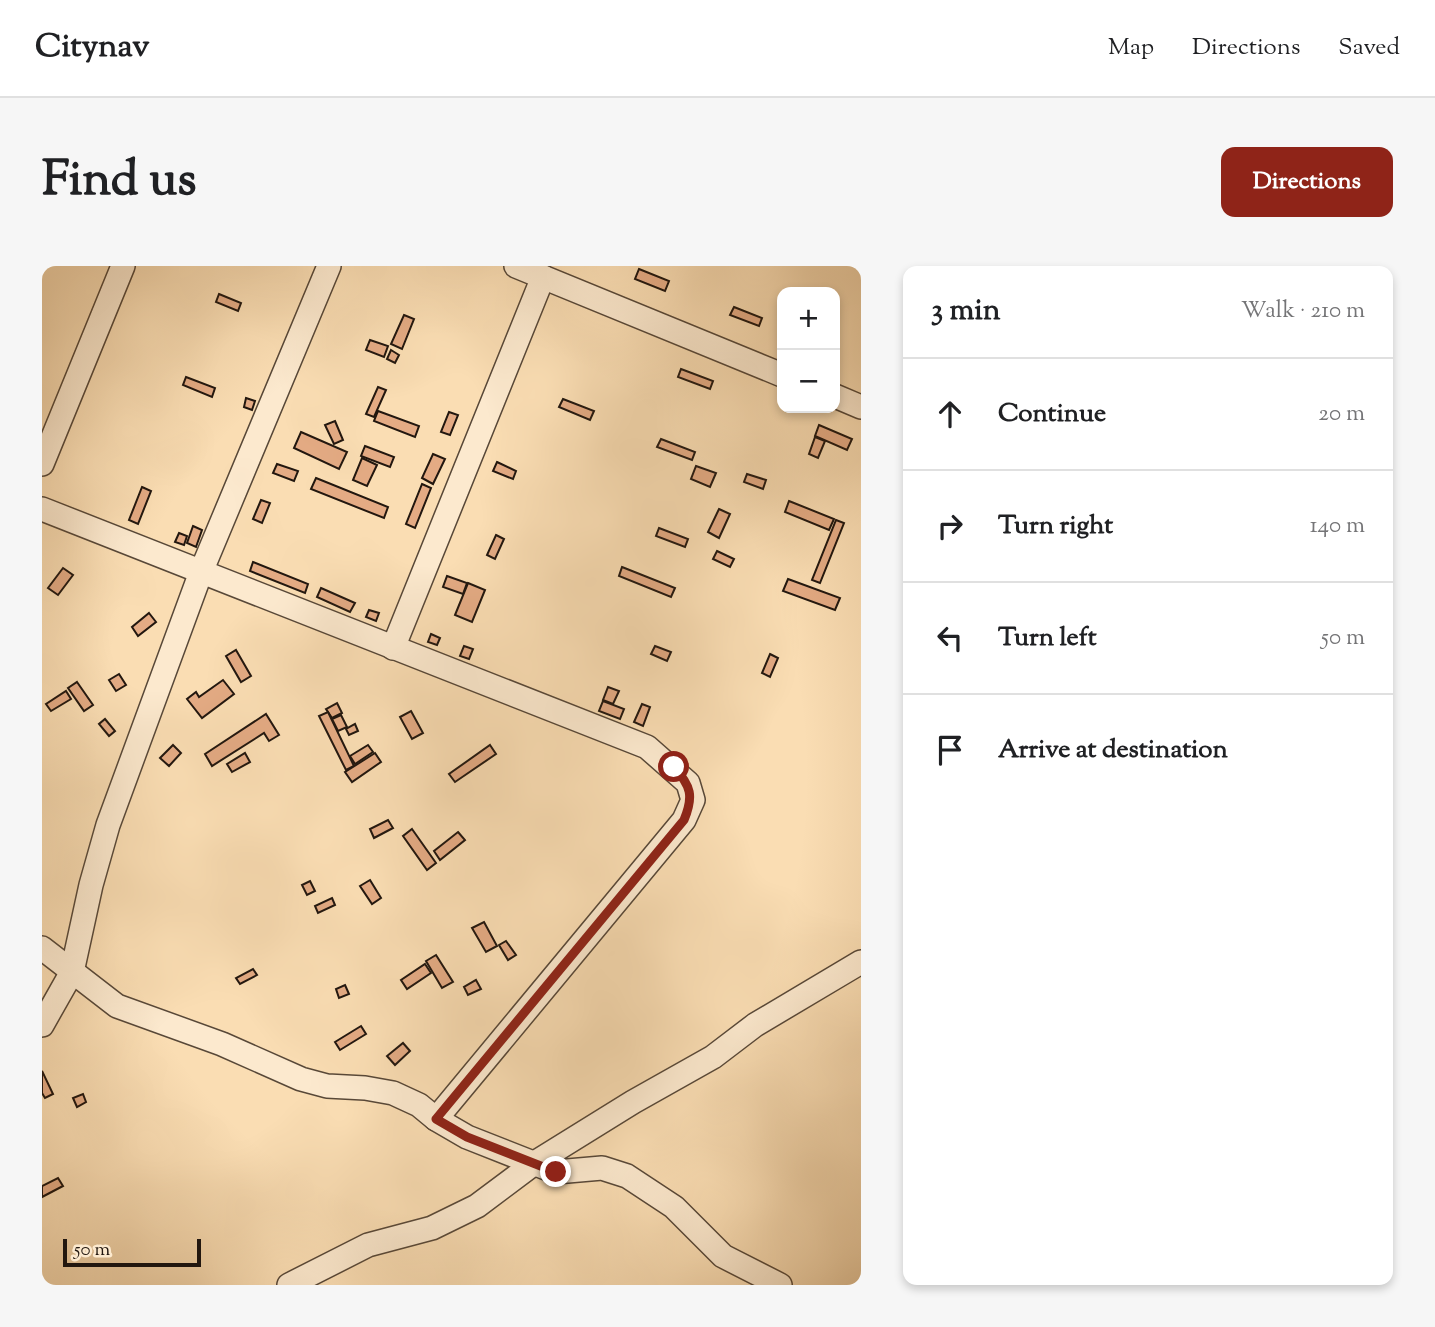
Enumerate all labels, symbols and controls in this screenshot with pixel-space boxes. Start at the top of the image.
text: Citynav [35,24,150,72]
text: Map [1108,31,1154,65]
text: Directions [1192,31,1300,65]
text: Saved [1338,31,1400,65]
text: Find us [42,147,196,217]
button: Directions [1221,147,1393,217]
map controls [777,287,840,413]
button: + [777,287,840,350]
text: 3 min [931,290,1001,333]
text: Walk · 210 m [1241,295,1365,328]
button: − [777,350,840,413]
icon: ahead [931,395,969,433]
text: Continue [998,396,1106,433]
text: 20 m [1318,398,1365,431]
icon: right [931,507,969,545]
text: Turn right [998,508,1113,545]
text: 140 m [1310,510,1365,543]
icon: left [931,619,969,657]
text: Turn left [998,620,1097,657]
text: 50 m [1321,622,1365,655]
icon: arrive [931,731,969,769]
text: Arrive at destination [998,732,1228,769]
route start [658,751,689,782]
route end [540,1156,571,1187]
scale bar [63,1236,201,1268]
text: 50 m [74,1237,110,1264]

